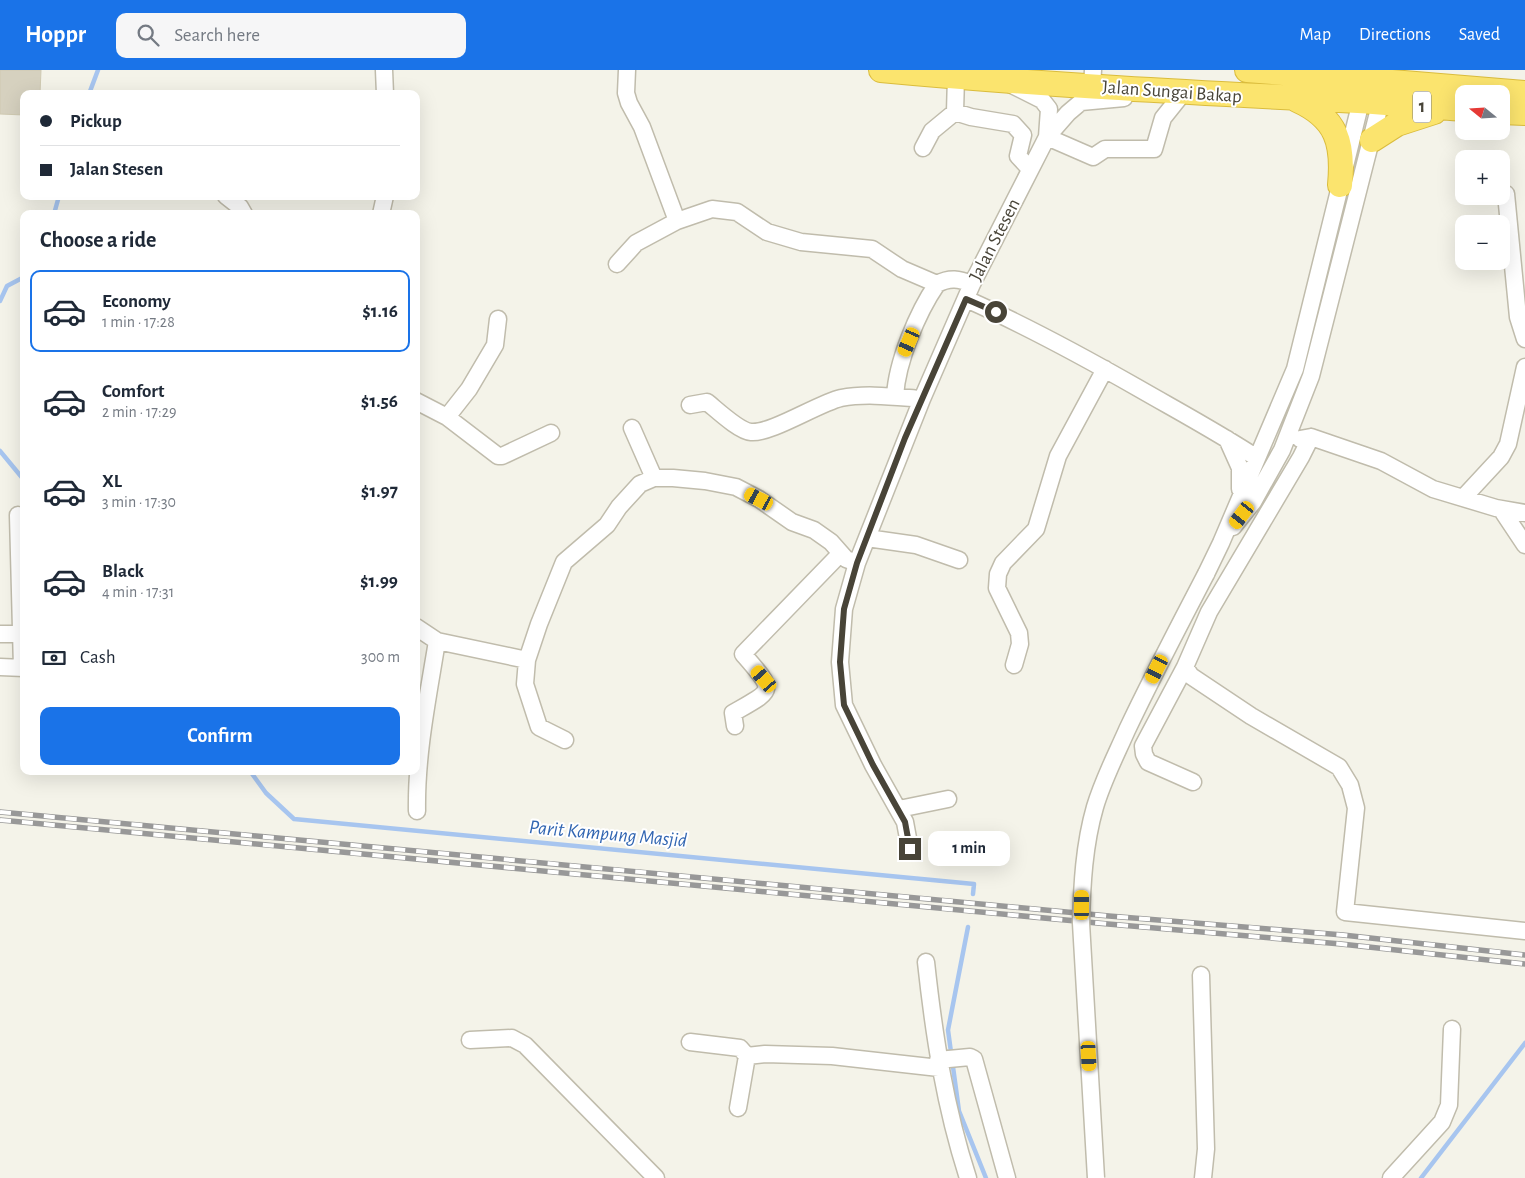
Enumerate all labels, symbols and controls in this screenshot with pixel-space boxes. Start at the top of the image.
search box [116,13,466,58]
icon: search [134,21,162,49]
text: Hoppr [25,23,86,47]
text: Search here [174,26,260,45]
text: Map [1300,26,1331,44]
text: Directions [1359,26,1431,44]
text: Saved [1459,26,1500,44]
street label: Jalan Sungai Bakap [1102,78,1242,106]
north arrow [1455,85,1510,140]
map controls [1455,85,1510,270]
road number: 1 [1413,92,1431,122]
text: Pickup [70,112,122,131]
button: + [1455,150,1510,205]
text: Jalan Stesen [70,160,163,179]
street label: Jalan Stesen [966,196,1024,284]
button: − [1455,215,1510,270]
text: Choose a ride [40,229,156,251]
icon: car [42,289,87,334]
text: Economy [102,292,171,311]
route start [985,301,1007,323]
text: $1.16 [362,302,398,321]
text: 1 min · 17:28 [102,314,175,330]
car [896,325,921,359]
icon: car [42,379,87,424]
text: Comfort [102,382,164,401]
text: $1.56 [361,392,398,411]
text: 2 min · 17:29 [102,404,176,420]
icon: car [42,469,87,514]
text: XL [102,472,122,491]
text: $1.97 [361,482,398,501]
car [742,485,775,513]
text: 3 min · 17:30 [102,494,176,510]
car [1226,499,1257,531]
icon: car [42,559,87,604]
text: Black [102,562,144,581]
text: $1.99 [360,572,398,591]
text: 4 min · 17:31 [102,584,174,600]
icon: cash [40,644,68,672]
text: Cash [80,648,116,667]
text: 300 m [361,649,400,665]
car [1143,652,1170,686]
car [748,663,779,695]
button: Confirm [40,707,400,765]
water label: Parit Kampung Masjid [528,817,688,851]
callout: 1 min [928,832,1010,866]
route end [899,838,921,860]
text: 1 min [952,840,986,856]
car [1074,890,1089,920]
car [1080,1041,1097,1071]

